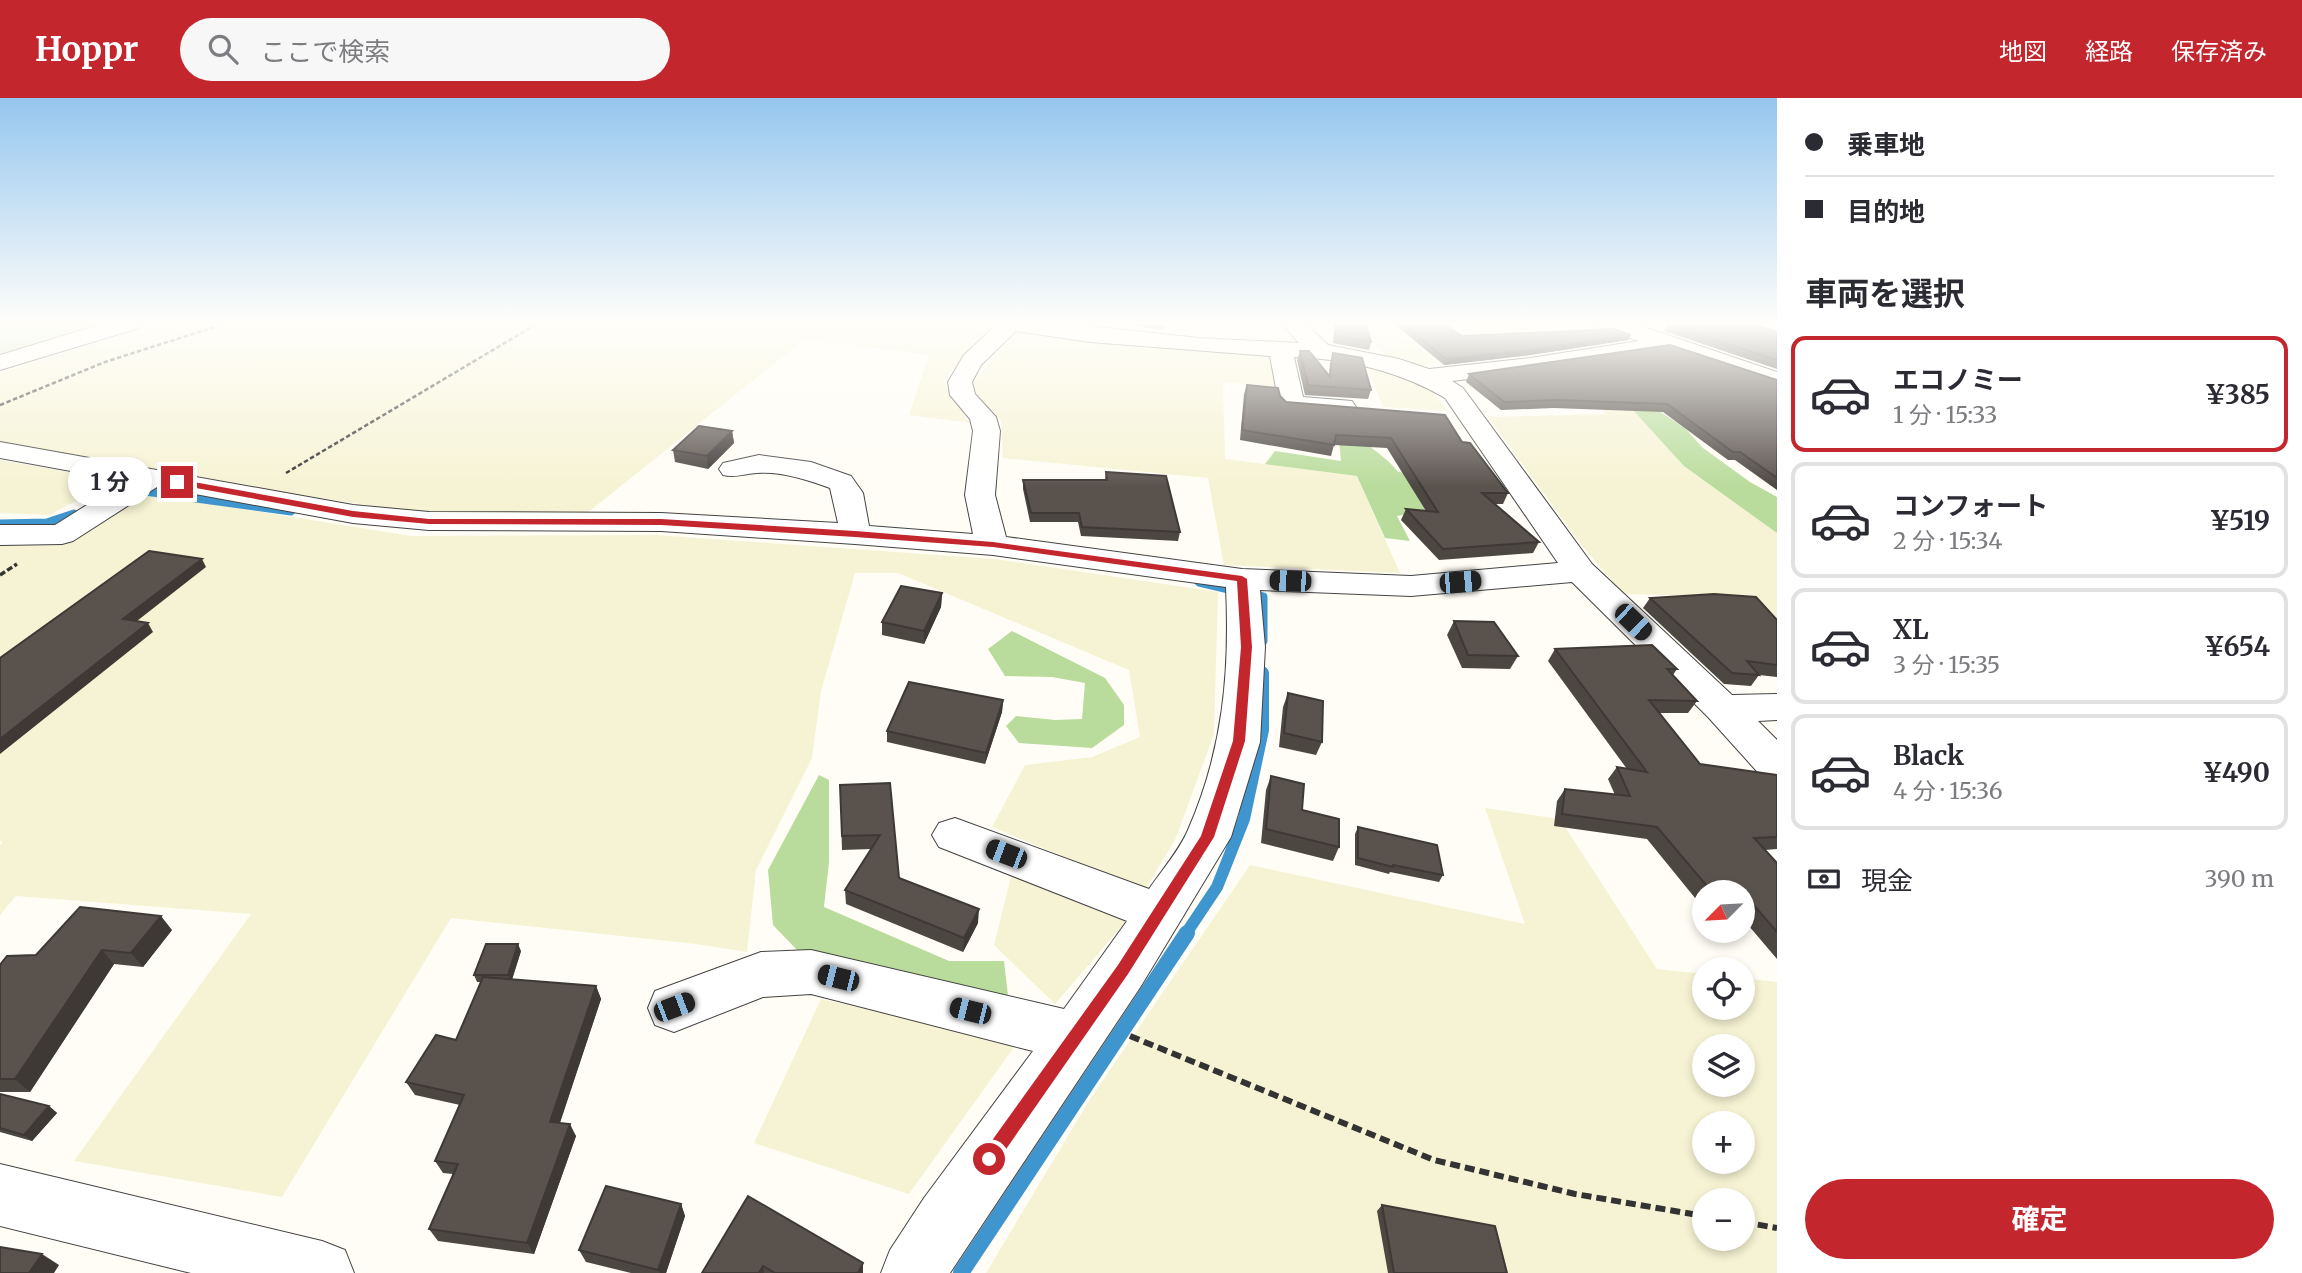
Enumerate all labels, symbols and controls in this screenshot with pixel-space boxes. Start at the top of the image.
search box [180,18,670,81]
text: Hoppr [35,29,138,70]
icon: search [204,30,242,68]
text: ここで検索 [260,35,390,68]
text: 地図 [1999,36,2047,67]
text: 経路 [2085,36,2133,67]
text: 保存済み [2171,36,2267,67]
text: 乗車地 [1847,128,1925,161]
text: 目的地 [1847,195,1925,228]
text: 車両を選択 [1805,274,1965,314]
icon: car [1809,363,1872,426]
text: エコノミー [1893,363,2023,396]
text: ¥385 [2205,378,2270,411]
text: 1 分 · 15:33 [1893,400,1997,429]
callout: 1 分 [68,458,152,506]
route end [161,466,193,498]
text: 1 分 [90,467,130,496]
icon: car [1809,489,1872,552]
text: コンフォート [1893,489,2048,522]
text: ¥519 [2209,504,2270,537]
text: 2 分 · 15:34 [1893,526,2002,555]
car [1269,570,1312,592]
car [1439,570,1482,594]
car [1611,600,1656,644]
text: XL [1893,613,1929,646]
icon: car [1809,615,1872,678]
text: ¥654 [2204,630,2270,663]
text: 3 分 · 15:35 [1893,650,2000,679]
text: Black [1893,739,1964,772]
icon: car [1809,741,1872,804]
text: ¥490 [2202,756,2270,789]
text: 4 分 · 15:36 [1893,776,2003,805]
car [983,837,1030,871]
icon: cash [1805,860,1843,898]
text: 現金 [1861,864,1913,897]
text: 390 m [2204,864,2274,893]
north arrow [1692,880,1755,943]
map controls [1692,880,1755,1251]
button: locate [1692,957,1755,1020]
car [816,963,861,993]
car [651,990,698,1024]
car [948,996,993,1026]
button: layers [1692,1034,1755,1097]
button: + [1692,1111,1755,1174]
route start [973,1143,1005,1175]
button: 確定 [1805,1179,2274,1259]
button: − [1692,1188,1755,1251]

